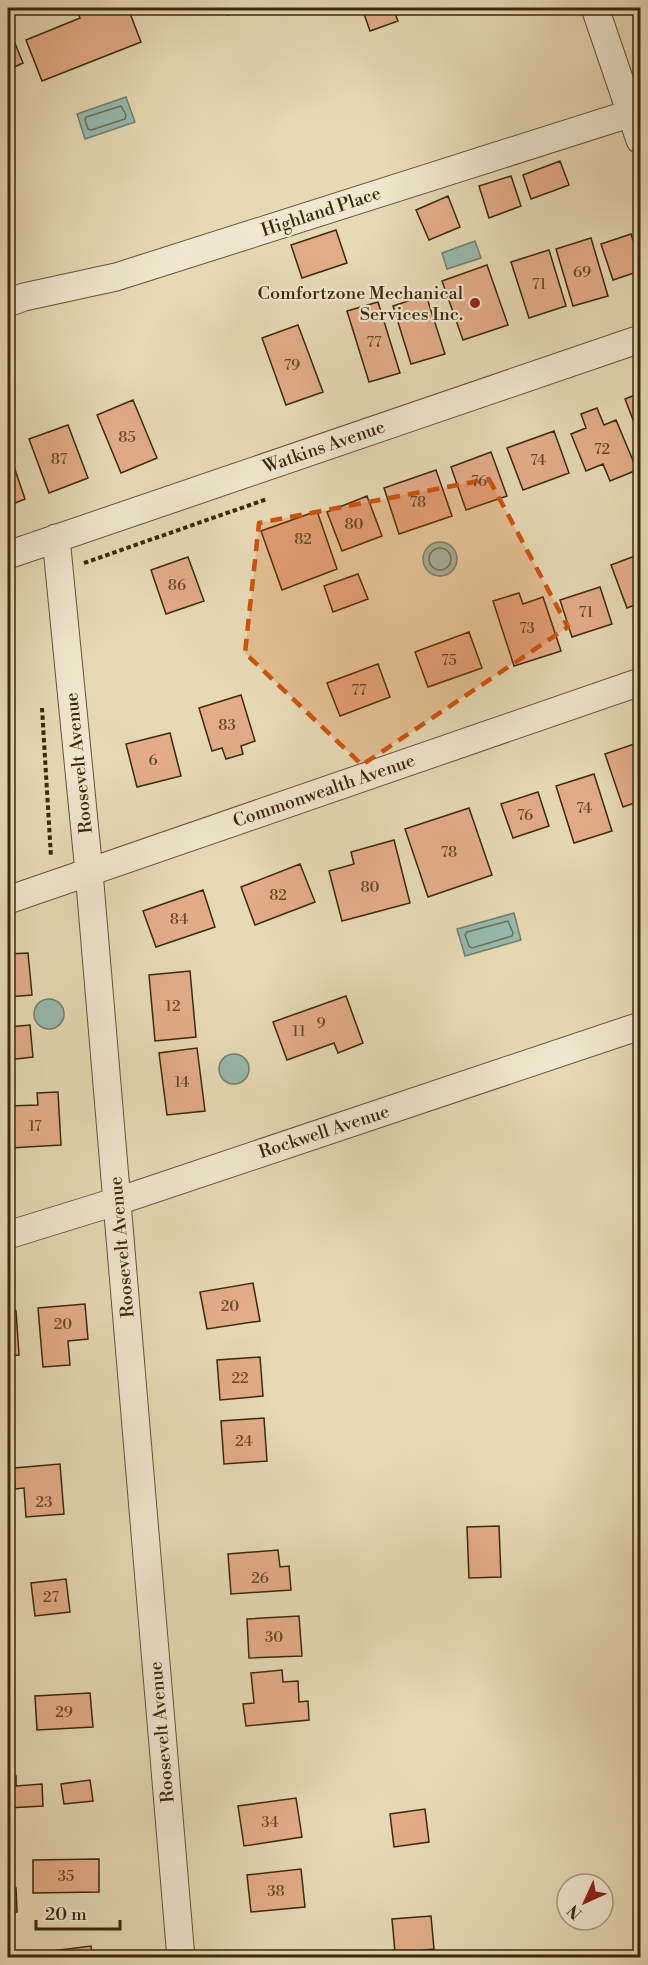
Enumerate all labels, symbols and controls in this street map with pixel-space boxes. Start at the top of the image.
street label: Highland Place [258,182,384,242]
house number: 69 [573,263,591,282]
house number: 71 [532,275,547,294]
place label: Comfortzone Mechanical Services Inc. [258,282,464,326]
marker: Comfortzone Mechanical Services Inc. [468,296,482,310]
house number: 77 [366,333,382,352]
house number: 79 [284,356,300,375]
street label: Watkins Avenue [259,415,388,479]
house number: 85 [118,428,136,447]
house number: 72 [594,440,610,459]
house number: 87 [51,450,68,469]
house number: 74 [530,451,546,470]
house number: 76 [471,472,487,491]
house number: 78 [410,493,426,512]
house number: 80 [344,515,364,534]
house number: 82 [294,530,312,549]
house number: 86 [168,576,186,595]
house number: 71 [579,603,594,622]
house number: 73 [519,619,535,638]
house number: 75 [441,651,457,670]
house number: 77 [351,681,367,700]
street label: Roosevelt Avenue [60,691,98,835]
house number: 83 [218,716,236,735]
street label: Commonwealth Avenue [230,749,418,833]
house number: 6 [148,751,158,770]
house number: 74 [576,799,592,818]
house number: 76 [517,806,533,825]
house number: 78 [441,843,457,862]
house number: 80 [360,878,380,897]
house number: 82 [269,886,287,905]
house number: 84 [170,910,188,929]
house number: 12 [165,997,181,1016]
house number: 9 [316,1014,326,1033]
house number: 11 [292,1022,306,1041]
house number: 14 [175,1073,189,1092]
street label: Rockwell Avenue [256,1100,392,1164]
house number: 17 [28,1117,42,1136]
street label: Roosevelt Avenue [104,1175,140,1319]
house number: 20 [221,1297,239,1316]
house number: 20 [54,1315,72,1334]
house number: 22 [231,1369,249,1388]
house number: 24 [235,1432,253,1451]
house number: 23 [36,1493,52,1512]
house number: 26 [251,1569,269,1588]
house number: 27 [43,1588,59,1607]
house number: 30 [265,1628,283,1647]
street label: Roosevelt Avenue [144,1660,180,1804]
house number: 29 [55,1703,73,1722]
house number: 34 [261,1813,279,1832]
house number: 35 [58,1867,74,1886]
north arrow [555,1872,615,1932]
house number: 38 [267,1882,285,1901]
scale bar [36,1893,120,1931]
text: N [563,1900,587,1923]
text: 20 m [45,1903,87,1926]

